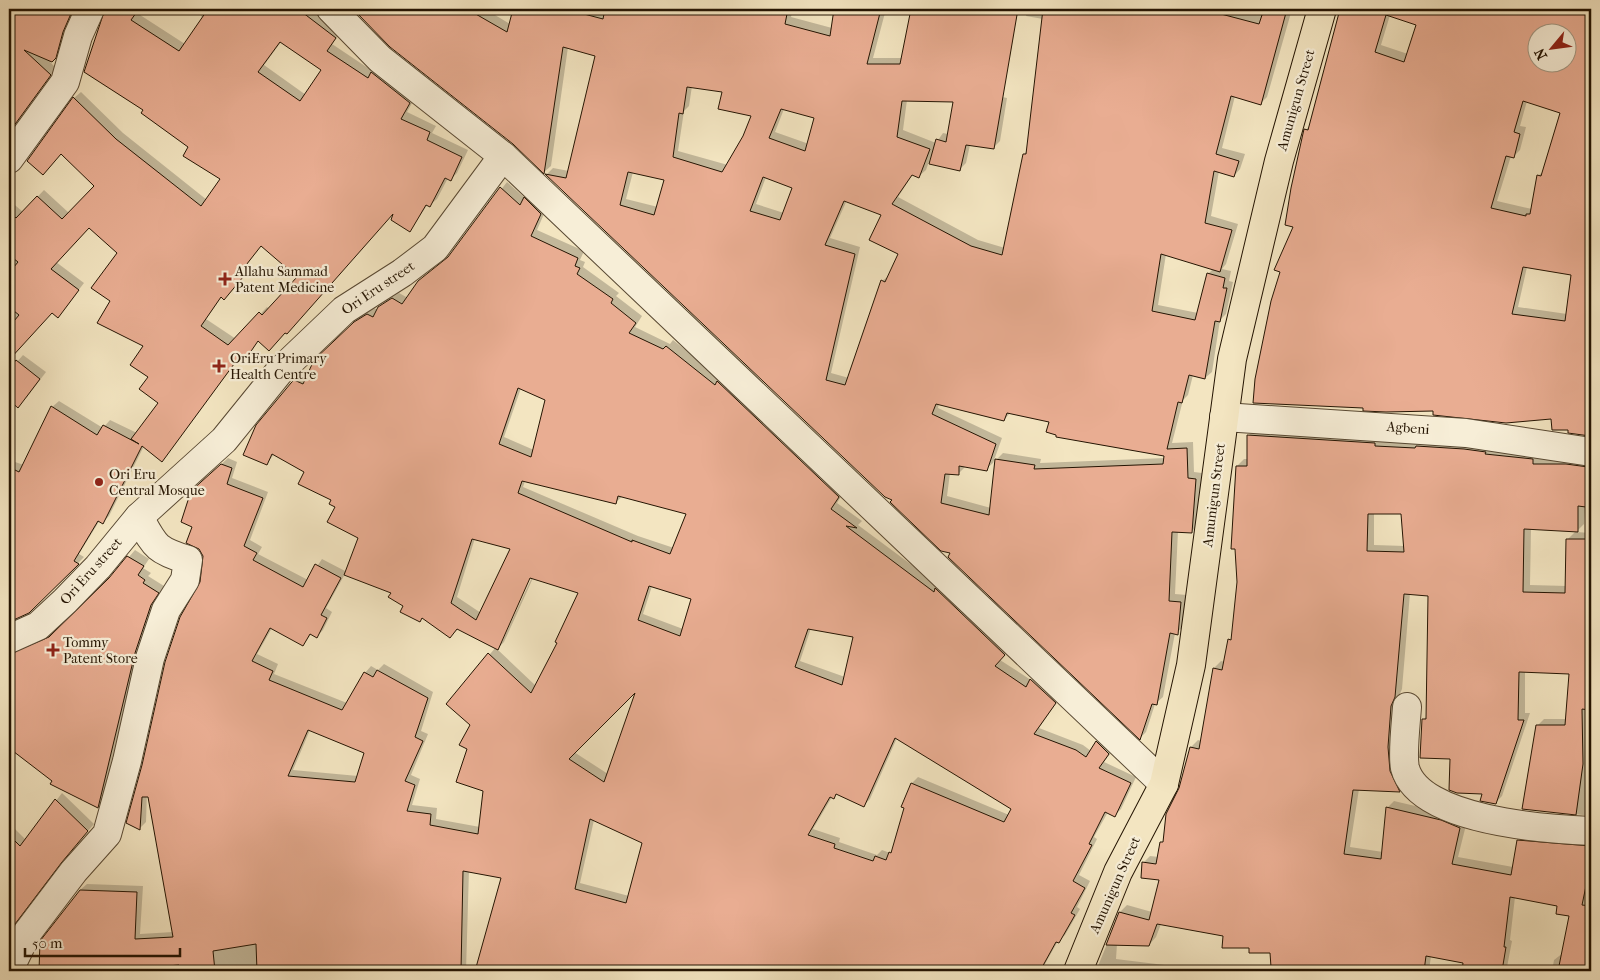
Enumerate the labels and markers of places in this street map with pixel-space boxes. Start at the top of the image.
place label: Allahu Sammad Patent Medicine [234,263,334,296]
marker: Allahu Sammad Patent Medicine [219,273,231,285]
place label: OriEru Primary Health Centre [230,350,327,383]
marker: OriEru Primary Health Centre [212,359,226,373]
place label: Ori Eru Central Mosque [109,466,205,499]
marker: Ori Eru Central Mosque [93,476,105,488]
place label: Tommy Patent Store [63,634,138,667]
marker: Tommy Patent Store [47,644,59,656]

